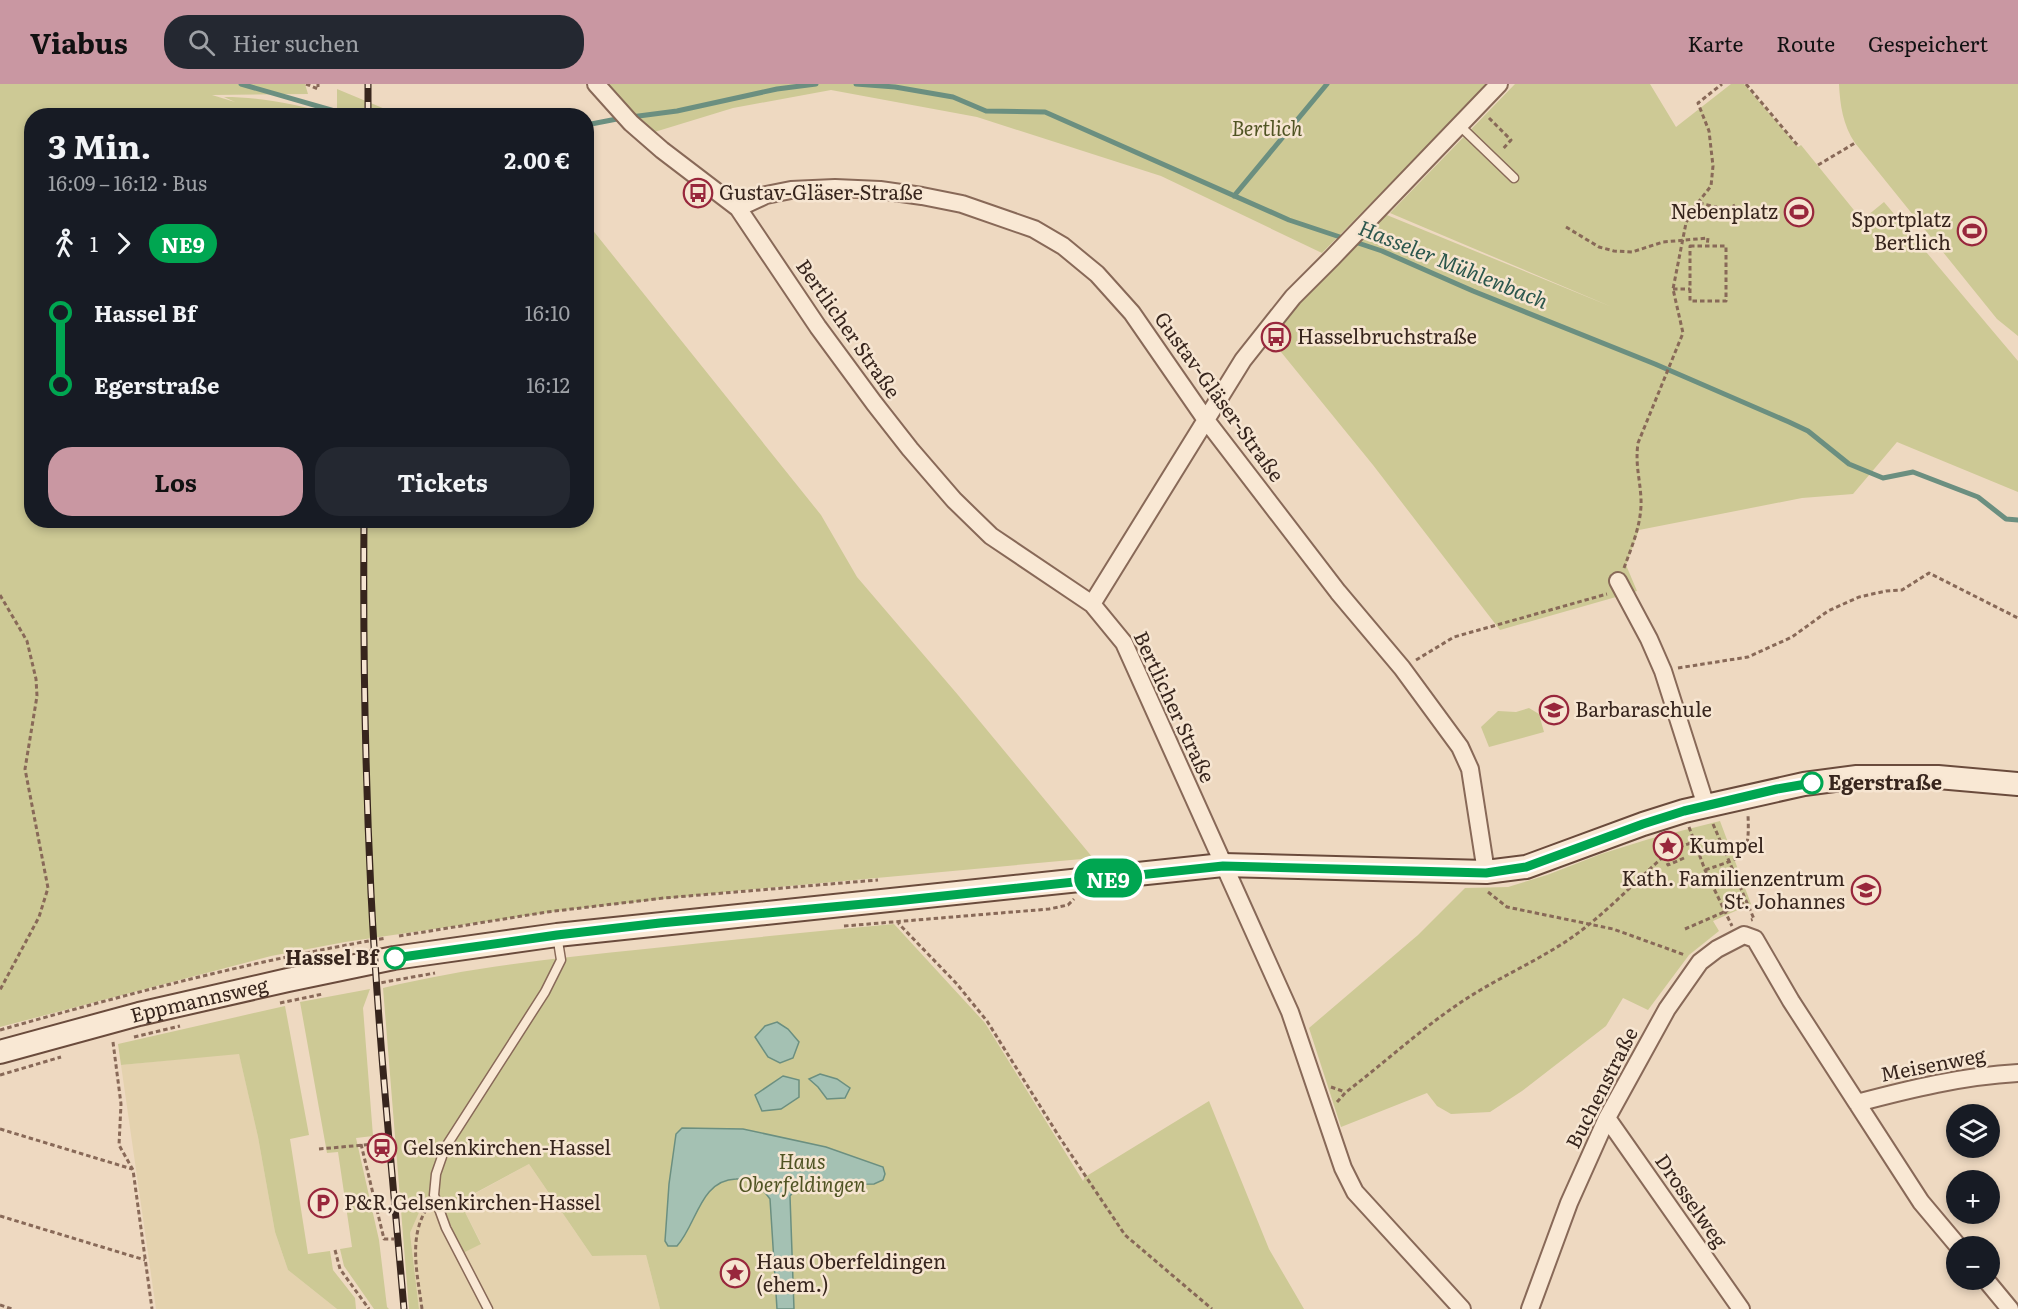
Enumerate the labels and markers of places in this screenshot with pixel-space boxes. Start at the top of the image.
place label: Gustav-Gläser-Straße [719,176,923,206]
bus stop icon: Gustav-Gläser-Straße [682,177,714,209]
place label: Nebenplatz [1670,195,1778,225]
sports icon: Nebenplatz [1783,196,1815,228]
place label: Sportplatz Bertlich [1851,203,1951,256]
sports icon: Sportplatz Bertlich [1956,215,1988,247]
place label: Hasselbruchstraße [1297,320,1477,350]
bus stop icon: Hasselbruchstraße [1260,321,1292,353]
place label: Barbaraschule [1575,693,1712,723]
school or university icon: Barbaraschule [1538,694,1570,726]
place label: Egerstraße [1828,766,1942,796]
marker: Egerstraße [1801,772,1823,794]
place label: Kumpel [1689,829,1764,859]
place icon: Kumpel [1652,830,1684,862]
place label: Kath. Familienzentrum St. Johannes [1621,862,1845,915]
school or university icon: Kath. Familienzentrum St. Johannes [1850,874,1882,906]
place label: Hassel Bf [285,941,380,971]
marker: Hassel Bf [384,947,406,969]
place label: Gelsenkirchen-Hassel [403,1131,611,1161]
station icon: Gelsenkirchen-Hassel [366,1132,398,1164]
place label: P&R,Gelsenkirchen-Hassel [344,1186,601,1216]
parking icon: P&R,Gelsenkirchen-Hassel [307,1187,339,1219]
place label: Haus Oberfeldingen (ehem.) [756,1245,946,1298]
place icon: Haus Oberfeldingen (ehem.) [719,1257,751,1289]

